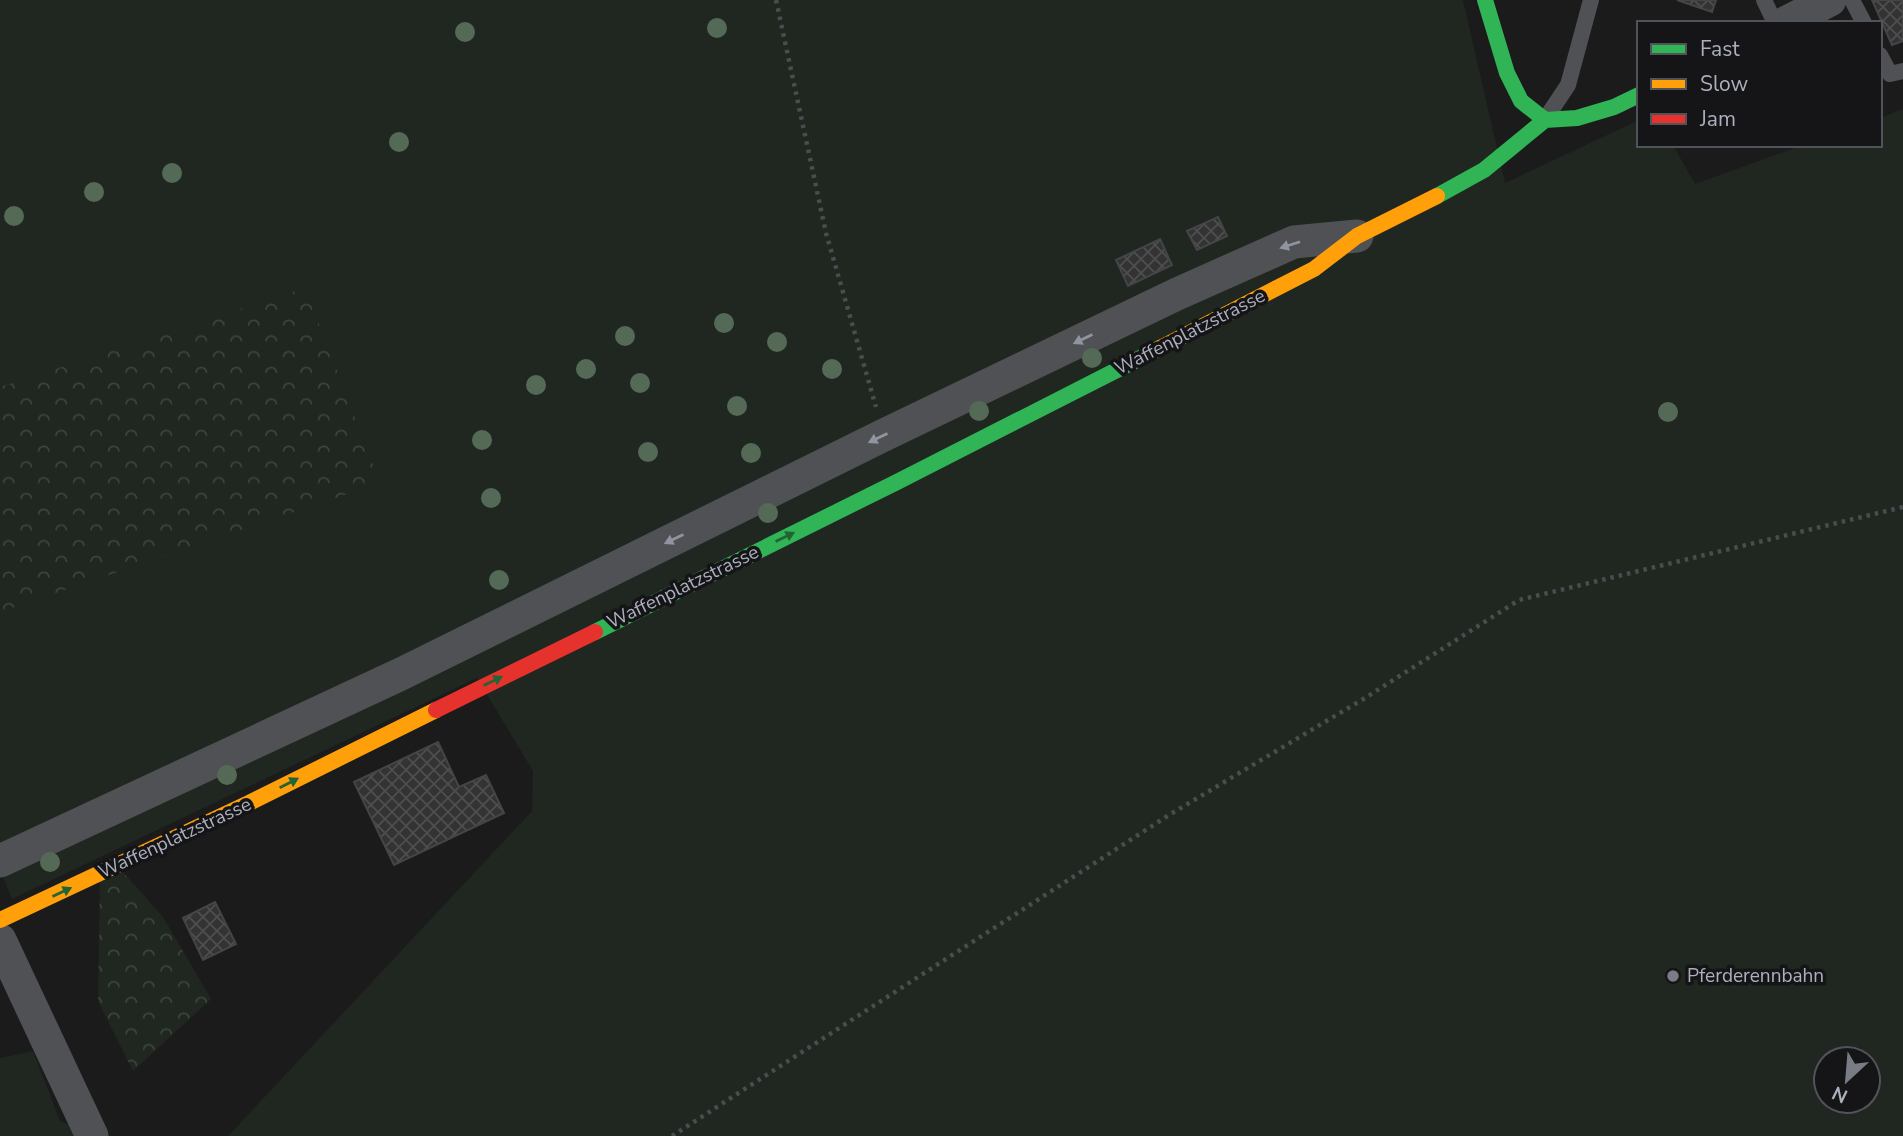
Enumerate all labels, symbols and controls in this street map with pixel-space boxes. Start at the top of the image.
legend [1637,21,1882,147]
text: Fast [1700,35,1740,63]
text: Slow [1700,70,1749,98]
text: Jam [1699,105,1736,133]
one-way arrow [1279,240,1300,251]
street label: Waffenplatzstrasse [1110,283,1270,381]
one-way arrow [1073,333,1093,345]
one-way arrow [868,432,888,443]
one-way arrow [775,532,795,543]
one-way arrow [664,533,684,544]
street label: Waffenplatzstrasse [603,539,763,635]
one-way arrow [483,676,503,687]
one-way arrow [279,778,299,789]
street label: Waffenplatzstrasse [94,791,256,885]
one-way arrow [52,886,72,897]
place label: Pferderennbahn [1687,963,1824,989]
marker: Pferderennbahn [1665,968,1681,984]
north arrow [1812,1045,1882,1115]
text: N [1828,1080,1852,1109]

